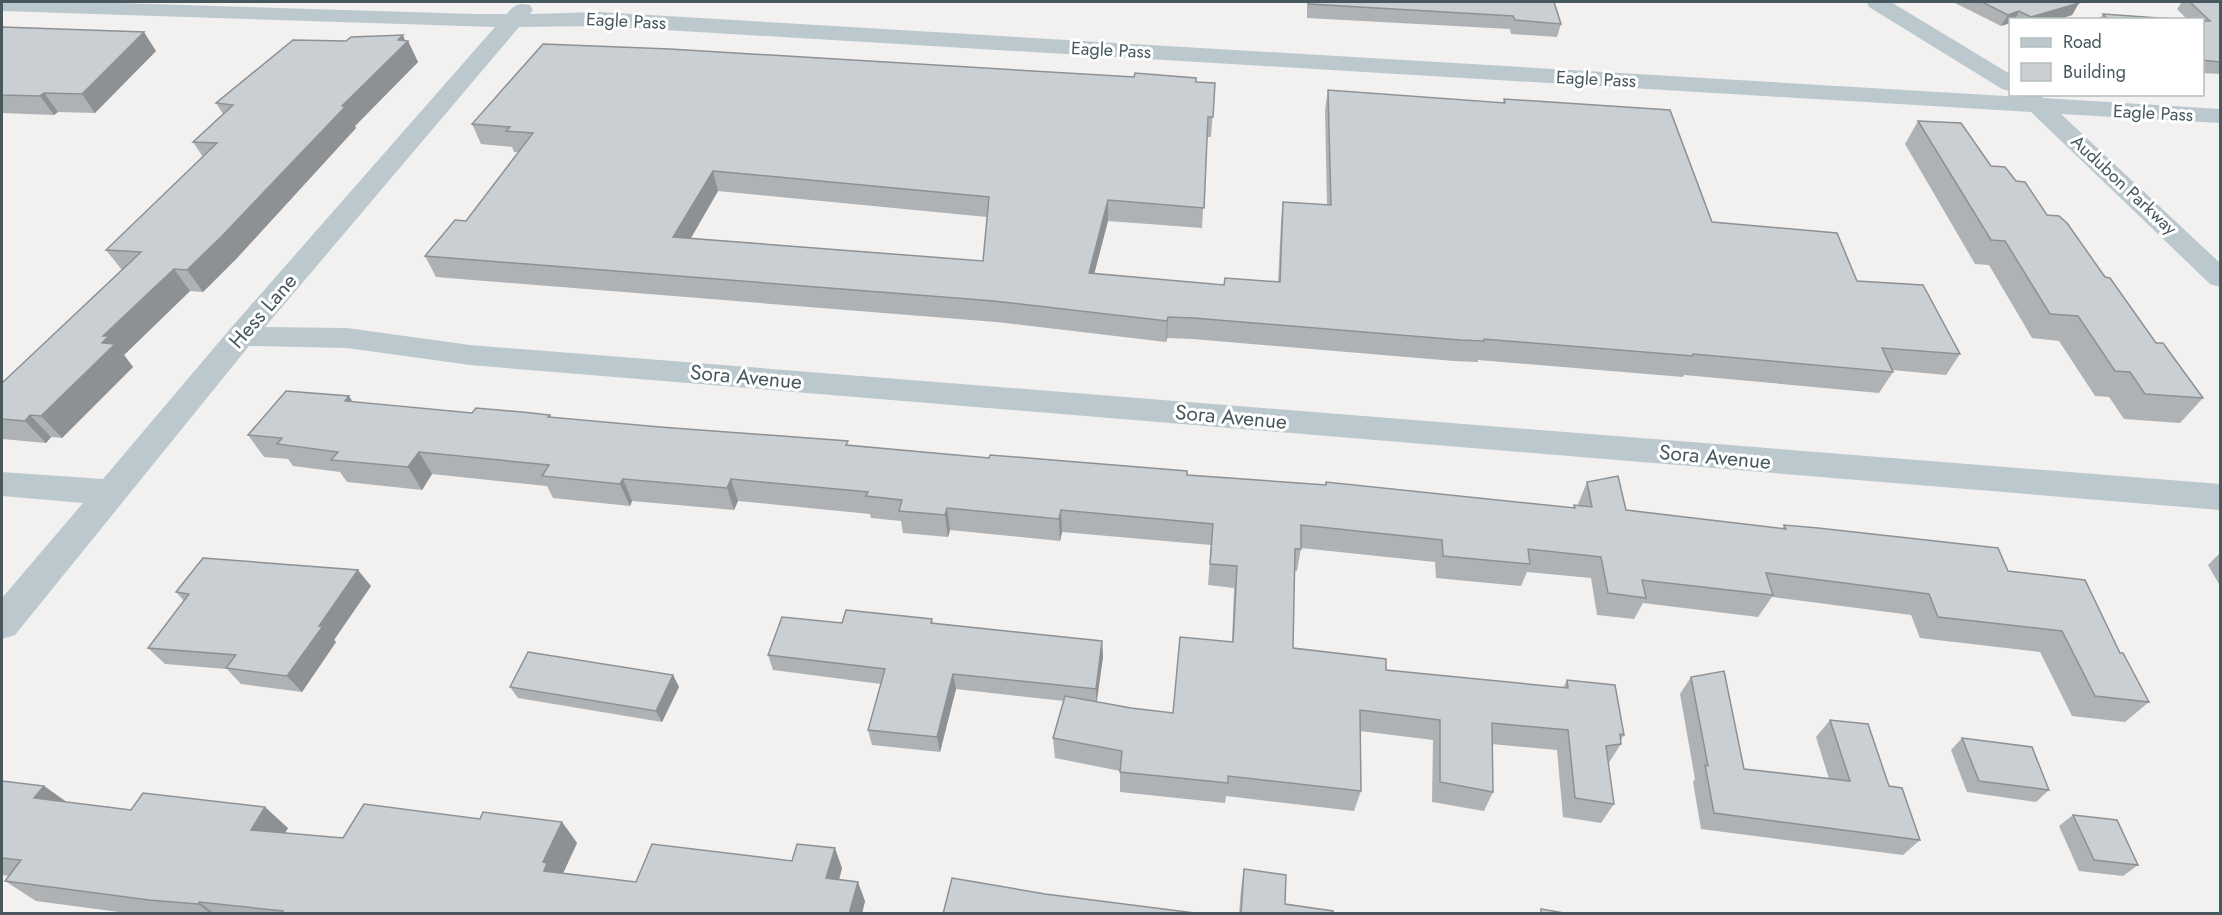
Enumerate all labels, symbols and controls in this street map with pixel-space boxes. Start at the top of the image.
street label: Eagle Pass [585,6,667,36]
legend [2009,18,2204,96]
text: Road [2063,29,2102,55]
street label: Eagle Pass [1070,35,1152,65]
text: Building [2063,59,2126,85]
street label: Eagle Pass [1555,64,1637,94]
street label: Eagle Pass [2112,98,2194,128]
street label: Audubon Parkway [2065,129,2183,241]
street label: Hess Lane [222,267,304,355]
street label: Sora Avenue [689,357,803,397]
street label: Sora Avenue [1174,397,1288,437]
street label: Sora Avenue [1658,437,1772,477]

